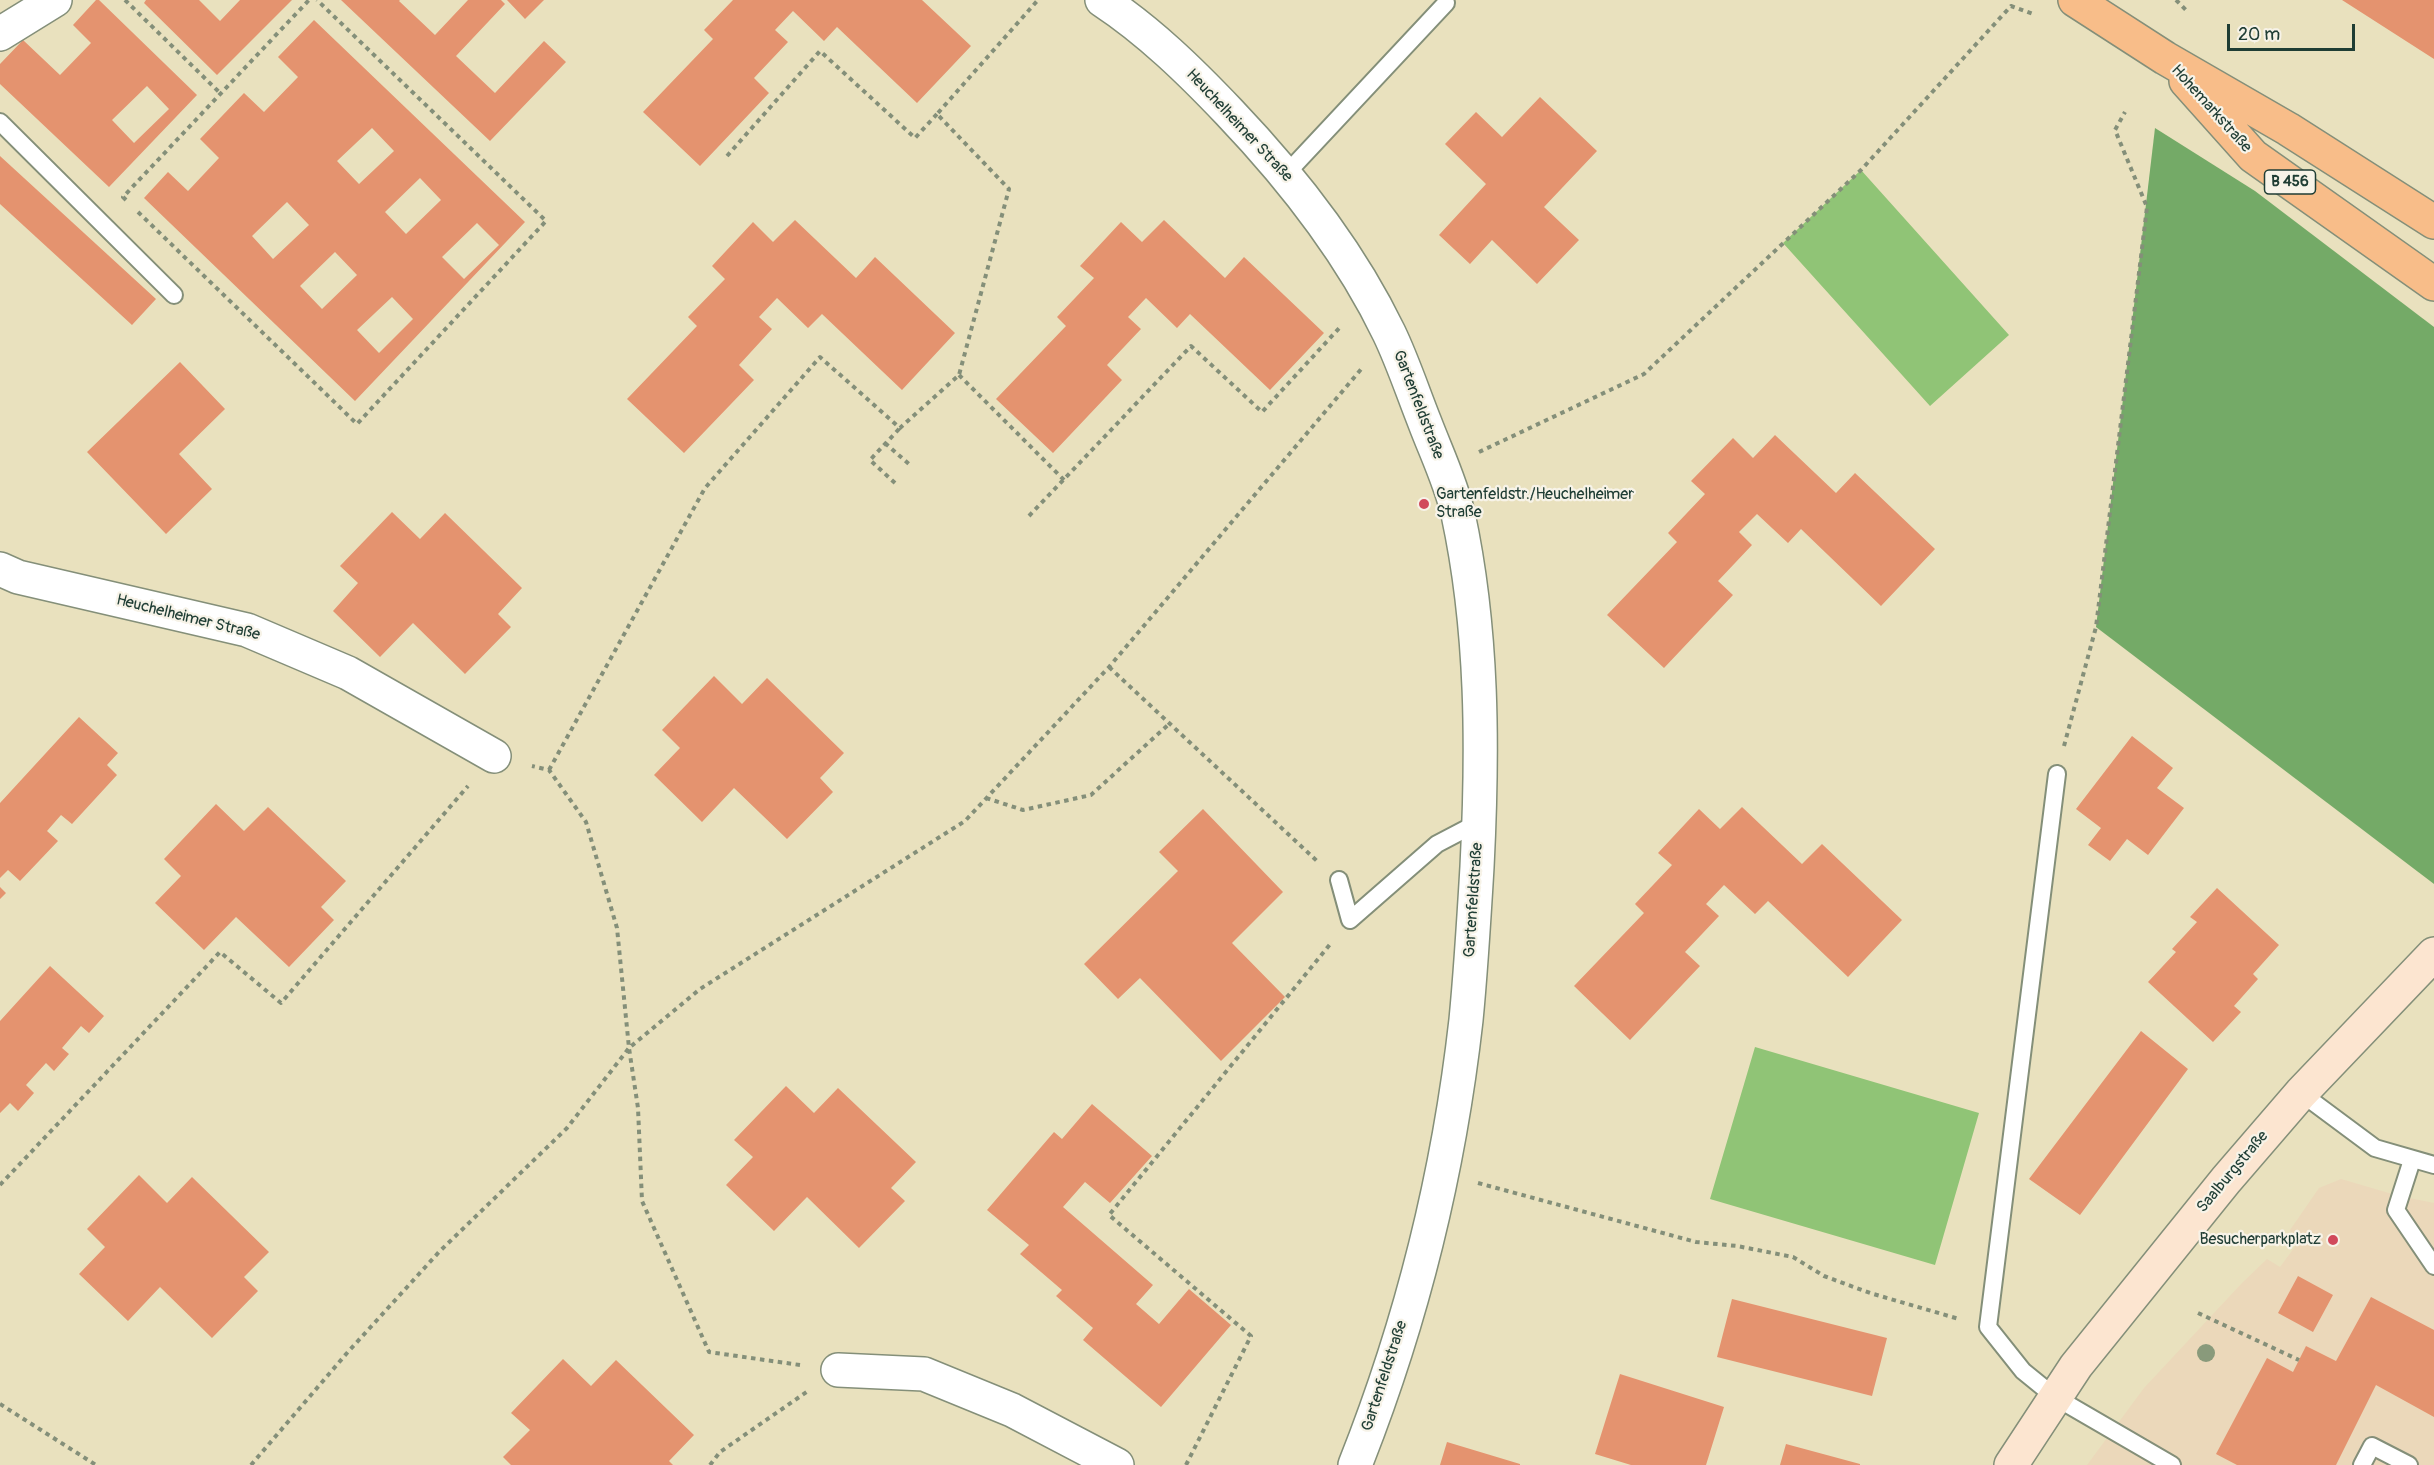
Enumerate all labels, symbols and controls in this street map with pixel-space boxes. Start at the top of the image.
scale bar [2230,12,2358,50]
text: 20 m [2238,23,2280,46]
street label: Hohemarkstraße [2167,61,2255,157]
street label: Heuchelheimer Straße [1182,66,1296,186]
road number: B 456 [2264,170,2316,194]
street label: Gartenfeldstraße [1388,348,1448,462]
place label: Gartenfeldstr./Heuchelheimer Straße [1436,485,1634,523]
marker: Gartenfeldstr./Heuchelheimer Straße [1417,497,1431,511]
street label: Heuchelheimer Straße [114,591,262,645]
street label: Gartenfeldstraße [1460,842,1488,958]
street label: Saalburgstraße [2193,1127,2273,1217]
place label: Besucherparkplatz [2199,1230,2321,1250]
marker: Besucherparkplatz [2326,1233,2340,1247]
street label: Gartenfeldstraße [1358,1318,1412,1434]

